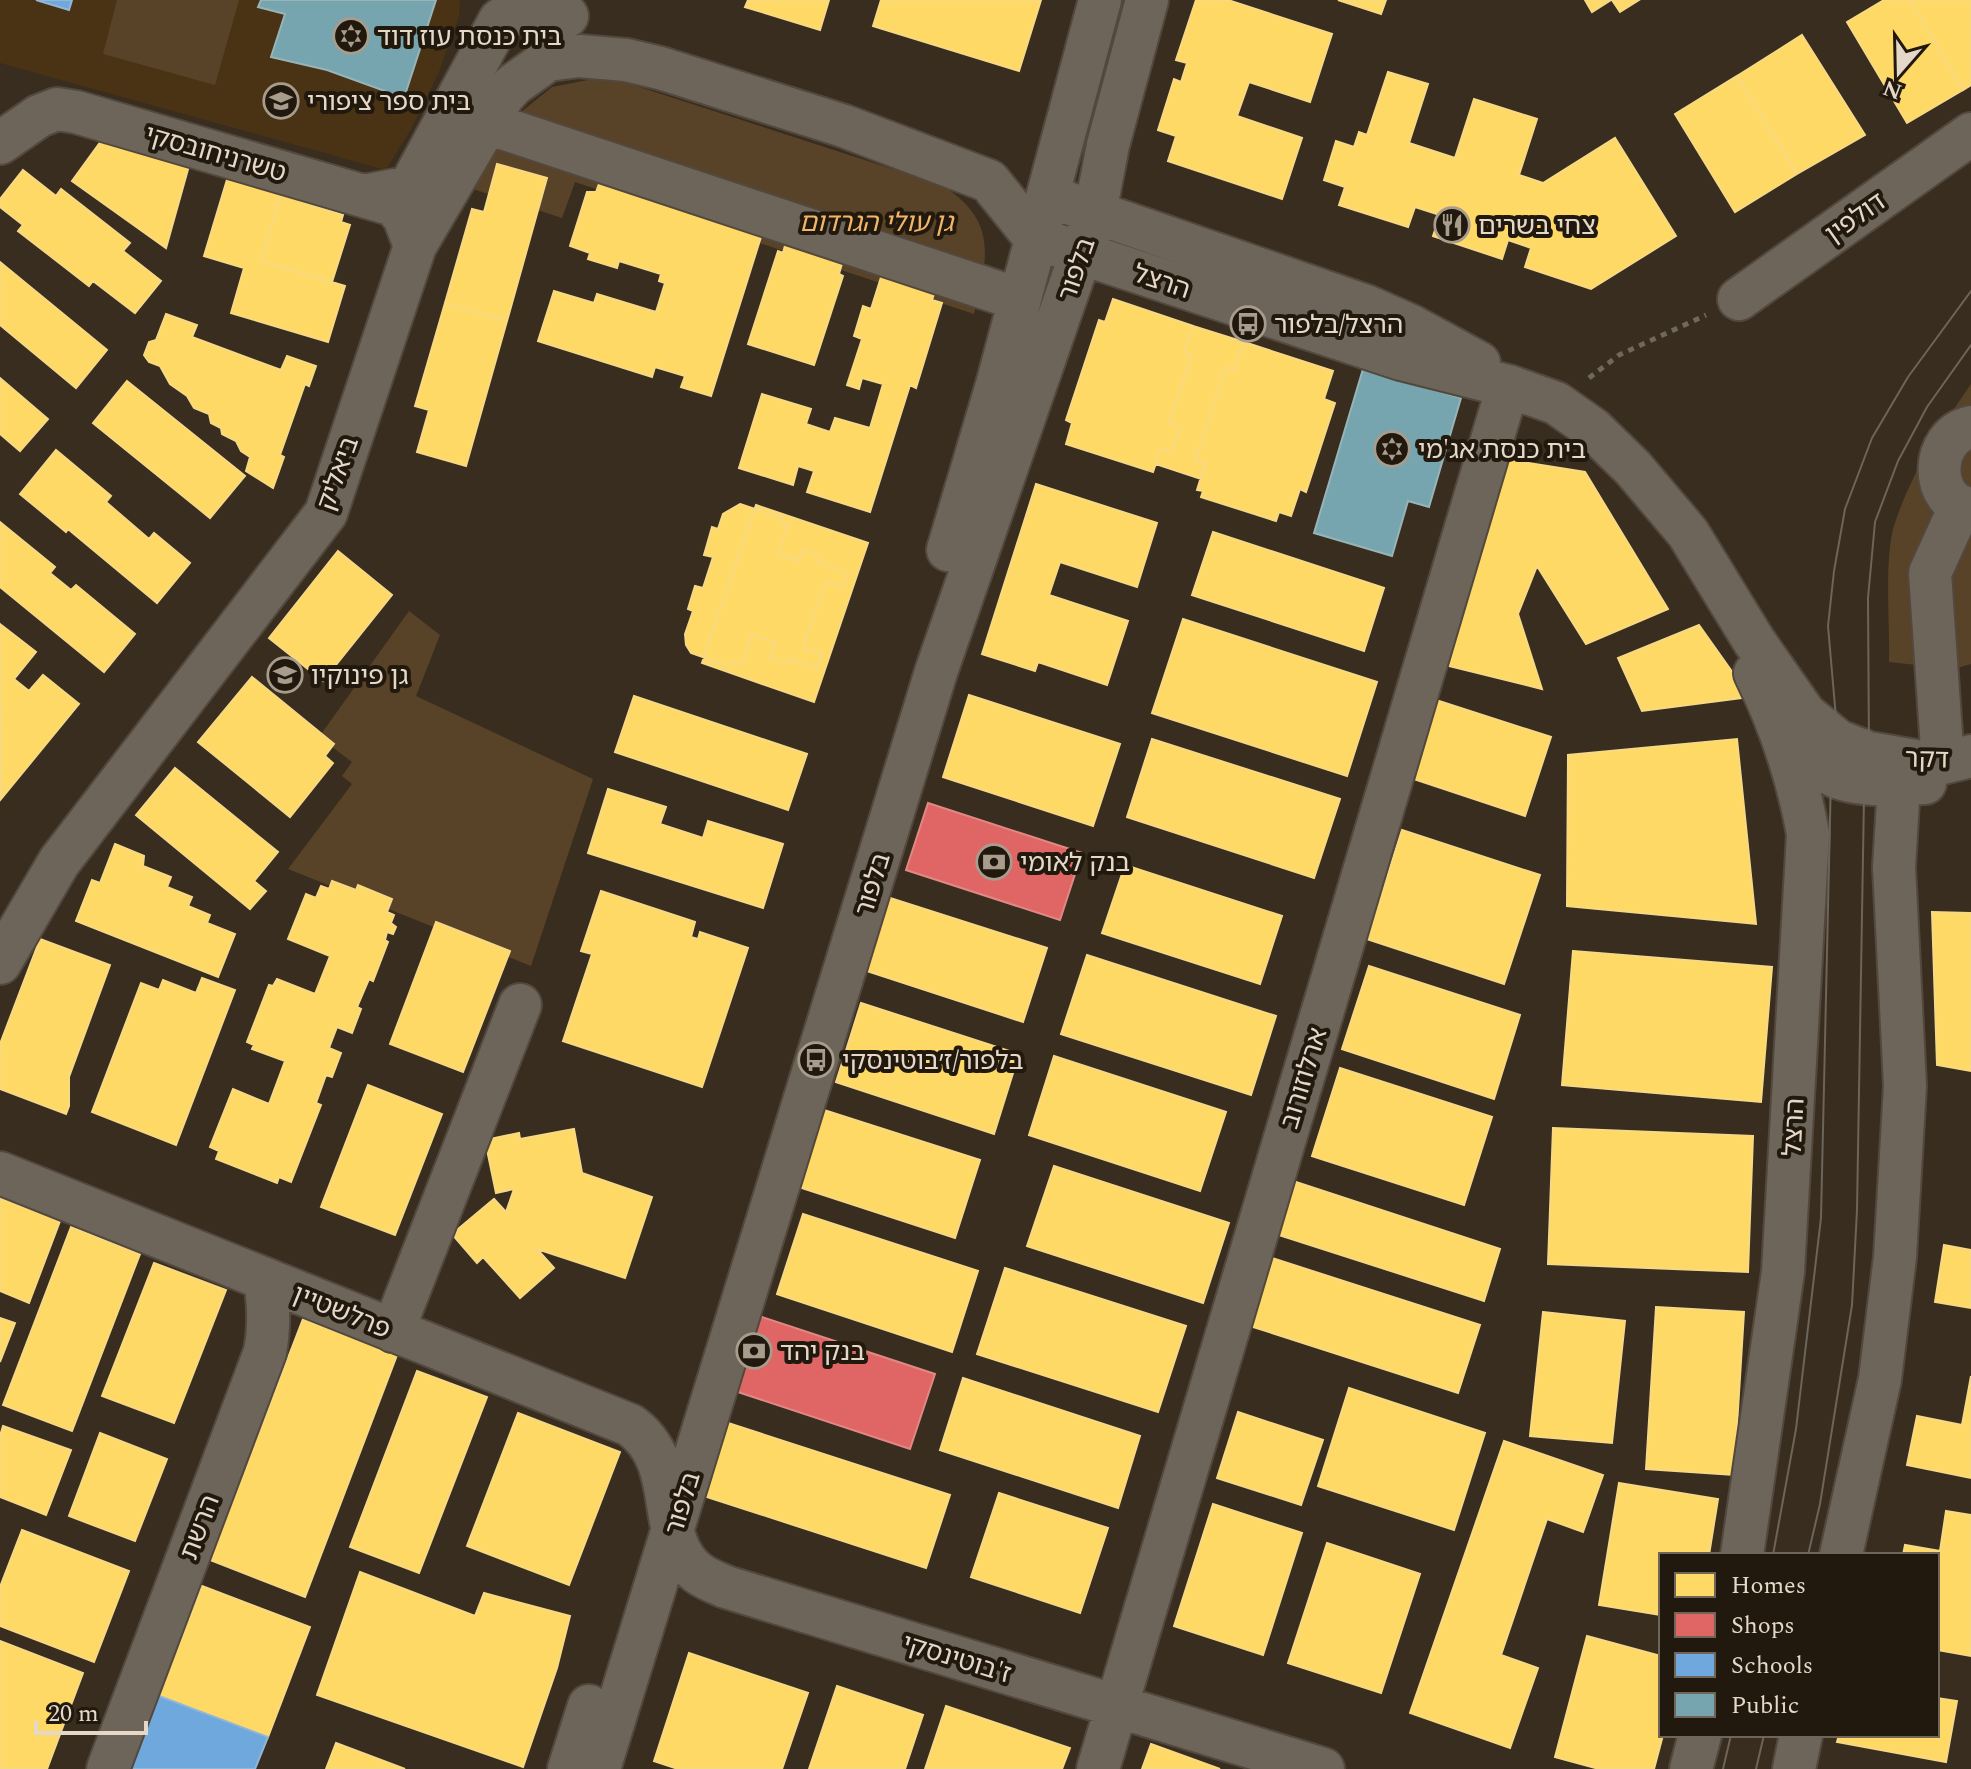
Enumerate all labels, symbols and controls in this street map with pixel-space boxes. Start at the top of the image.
synagogue icon: בית כנסת עוז דוד [332,17,370,55]
place label: בית כנסת עוז דוד [377,17,562,57]
north arrow [1859,32,1939,112]
text: N [1879,71,1907,108]
school or university icon: בית ספר ציפורי [262,82,300,120]
place label: בית ספר ציפורי [307,82,471,122]
street label: טשרניחובסקי [140,115,291,193]
street label: דולפין [1817,182,1894,253]
park label: גן עולי הגרדום [799,203,955,243]
restaurant icon: צחי בשרים [1433,206,1471,244]
place label: צחי בשרים [1478,206,1596,246]
street label: בלפור [1047,232,1106,306]
street label: הרצל [1128,254,1195,310]
bus stop icon: הרצל/בלפור [1229,305,1267,343]
place label: הרצל/בלפור [1274,305,1403,345]
synagogue icon: בית כנסת אג'מי [1373,430,1411,468]
place label: בית כנסת אג'מי [1418,430,1586,470]
street label: ביאליק [306,431,370,516]
school or university icon: גן פינוקיו [266,656,304,694]
place label: גן פינוקיו [311,656,409,696]
street label: דקר [1905,739,1949,779]
bank icon: בנק לאומי [975,843,1013,881]
place label: בנק לאומי [1020,843,1130,883]
street label: בלפור [844,847,902,921]
street label: ארלוזורוב [1270,1023,1338,1134]
bus stop icon: בלפור/ז׳בוטינסקי [797,1041,835,1079]
place label: בלפור/ז׳בוטינסקי [842,1041,1024,1081]
street label: הרצל [1773,1097,1815,1157]
street label: פרלשטיין [287,1274,397,1350]
bank icon: בנק יהד [735,1332,773,1370]
place label: בנק יהד [780,1332,865,1372]
street label: בלפור [654,1466,712,1540]
street label: הרשת [169,1489,231,1566]
legend [1659,1553,1939,1737]
text: Homes [1731,1568,1806,1604]
text: Shops [1731,1608,1795,1644]
street label: ז'בוטינסקי [897,1623,1016,1694]
text: Schools [1731,1648,1813,1684]
scale bar [36,1685,146,1735]
text: Public [1731,1688,1799,1724]
text: 20 m [48,1696,99,1732]

